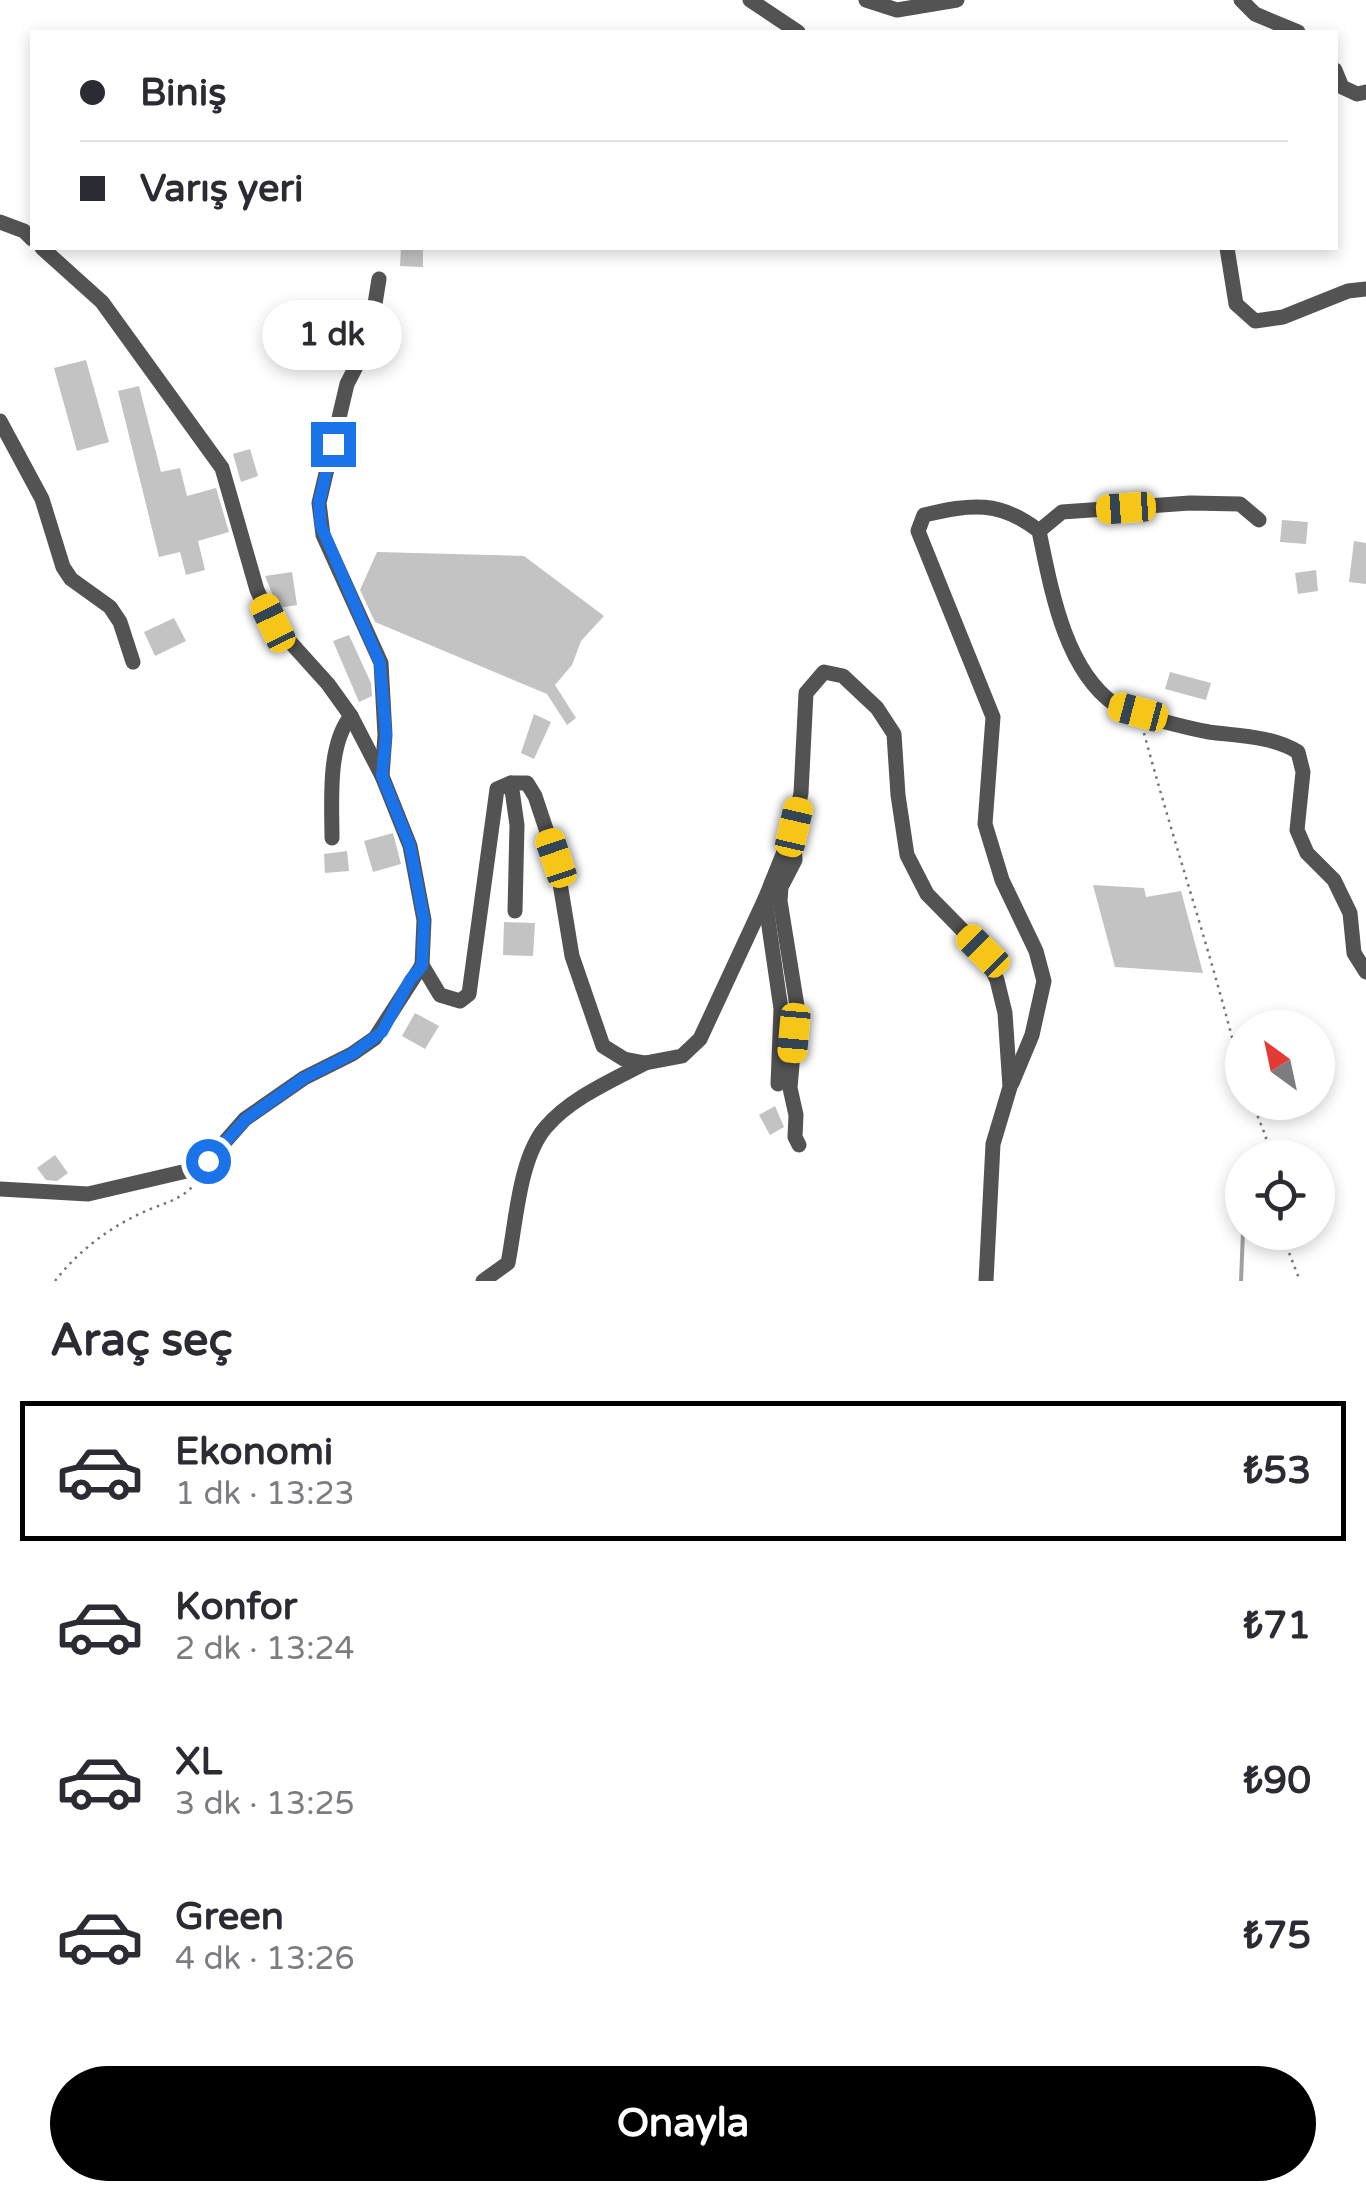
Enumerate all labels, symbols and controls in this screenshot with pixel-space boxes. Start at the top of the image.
text: Biniş [140,70,226,116]
text: Varış yeri [140,166,303,212]
callout: 1 dk [263,299,403,369]
text: 1 dk [299,316,365,354]
route end [311,422,356,467]
car [1095,491,1157,525]
car [246,589,300,657]
car [1105,690,1171,734]
car [773,794,815,860]
car [532,825,580,891]
car [951,919,1015,983]
car [776,1002,812,1064]
north arrow [1225,1010,1335,1120]
map controls [1225,1010,1335,1250]
route start [186,1139,231,1184]
button: locate [1225,1140,1335,1250]
text: Araç seç [50,1314,233,1368]
icon: car [55,1426,145,1516]
text: Ekonomi [175,1429,333,1475]
text: ₺53 [1243,1448,1311,1494]
text: 1 dk · 13:23 [175,1475,355,1513]
icon: car [55,1581,145,1671]
text: Konfor [175,1584,297,1630]
text: ₺71 [1243,1603,1311,1649]
text: 2 dk · 13:24 [175,1630,355,1668]
icon: car [55,1736,145,1826]
text: XL [175,1739,222,1785]
text: ₺90 [1243,1758,1311,1804]
text: 3 dk · 13:25 [175,1785,355,1823]
icon: car [55,1891,145,1981]
text: Green [175,1894,284,1940]
text: ₺75 [1243,1913,1311,1959]
text: 4 dk · 13:26 [175,1940,355,1978]
button: Onayla [50,2066,1316,2181]

